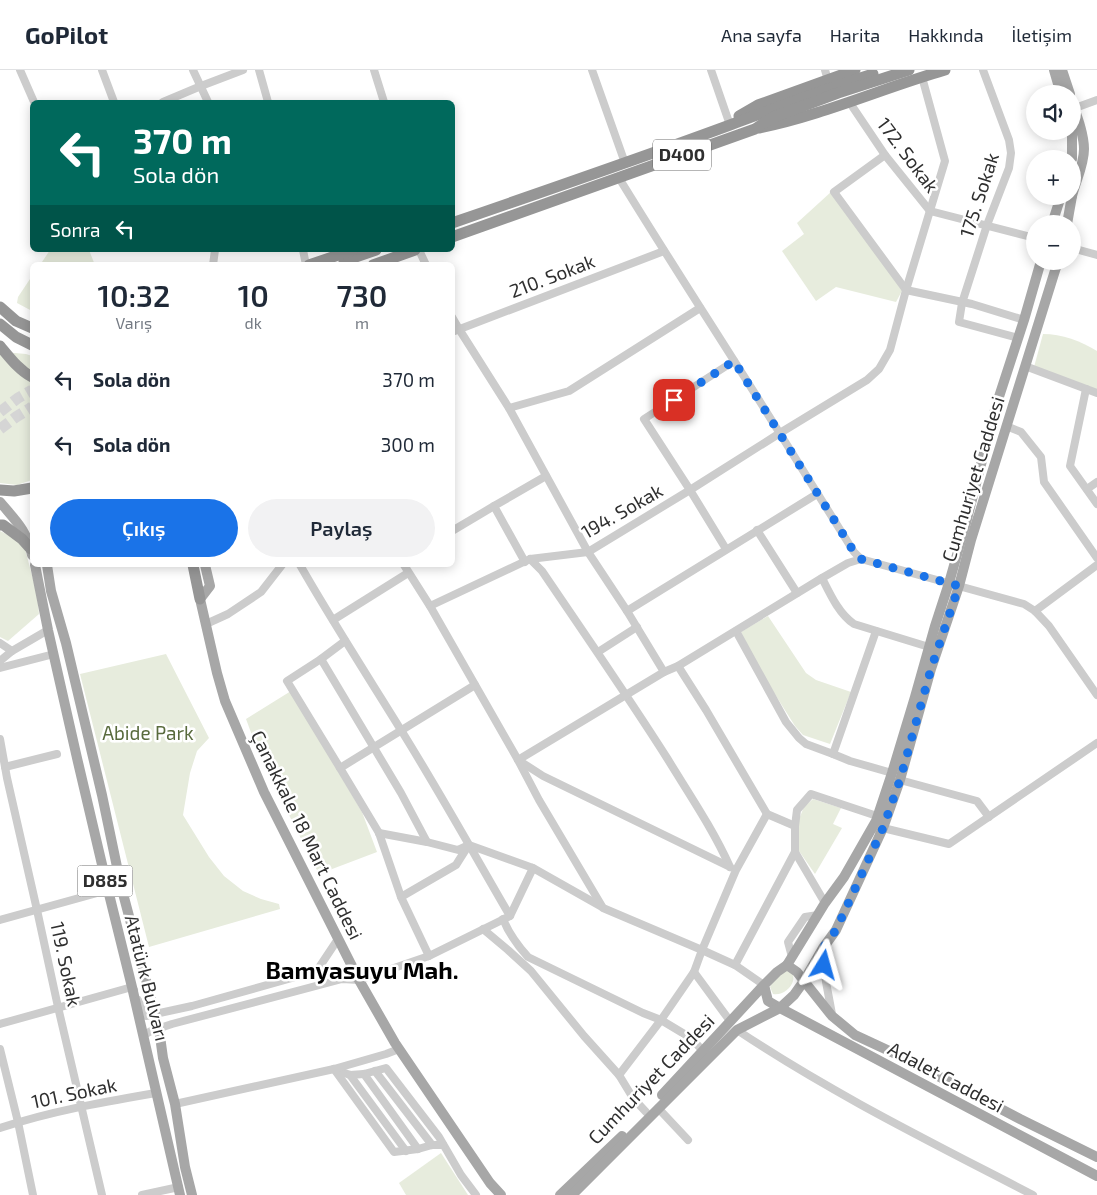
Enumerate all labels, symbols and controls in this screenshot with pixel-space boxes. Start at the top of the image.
text: GoPilot [25,20,108,49]
text: Ana sayfa [721,24,802,46]
text: Harita [830,24,880,46]
text: Hakkında [908,24,984,46]
text: İletişim [1012,24,1072,46]
map controls [1026,85,1081,270]
button: sound [1026,85,1081,140]
street label: 172. Sokak [873,113,944,197]
text: 370 m [133,119,232,161]
icon: left [50,120,115,185]
road number: D400 [653,140,711,170]
street label: 175. Sokak [954,149,1003,240]
button: + [1026,150,1081,205]
text: Sola dön [133,161,219,187]
icon: left [111,215,139,243]
button: − [1026,215,1081,270]
text: Sonra [50,218,101,241]
street label: 210. Sokak [506,249,598,302]
text: 10:32 [98,277,170,313]
text: 10 [238,277,269,313]
text: 730 [336,277,387,313]
text: Varış [116,313,152,332]
text: dk [245,313,262,332]
text: m [355,313,369,332]
icon: left [50,366,78,394]
text: Sola dön [93,368,170,391]
text: 370 m [382,368,435,391]
pin [653,379,695,421]
icon: arrive [660,386,688,414]
street label: Cumhuriyet Caddesi [936,393,1009,564]
icon: left [50,431,78,459]
text: Sola dön [93,433,170,456]
text: 300 m [381,433,435,456]
street label: 194. Sokak [577,478,667,543]
button: Çıkış [50,499,238,557]
button: Paylaş [248,499,435,557]
park label: Abide Park [102,721,194,744]
street label: Çanakkale 18 Mart Caddesi [246,726,368,944]
road number: D885 [78,866,132,896]
street label: Atatürk Bulvarı [121,912,174,1043]
street label: 119. Sokak [46,920,87,1009]
position arrow [797,938,849,990]
district label: Bamyasuyu Mah. [265,955,459,984]
street label: Cumhuriyet Caddesi [583,1009,719,1148]
street label: Adalet Caddesi [884,1036,1008,1117]
street label: 101. Sokak [29,1072,119,1113]

